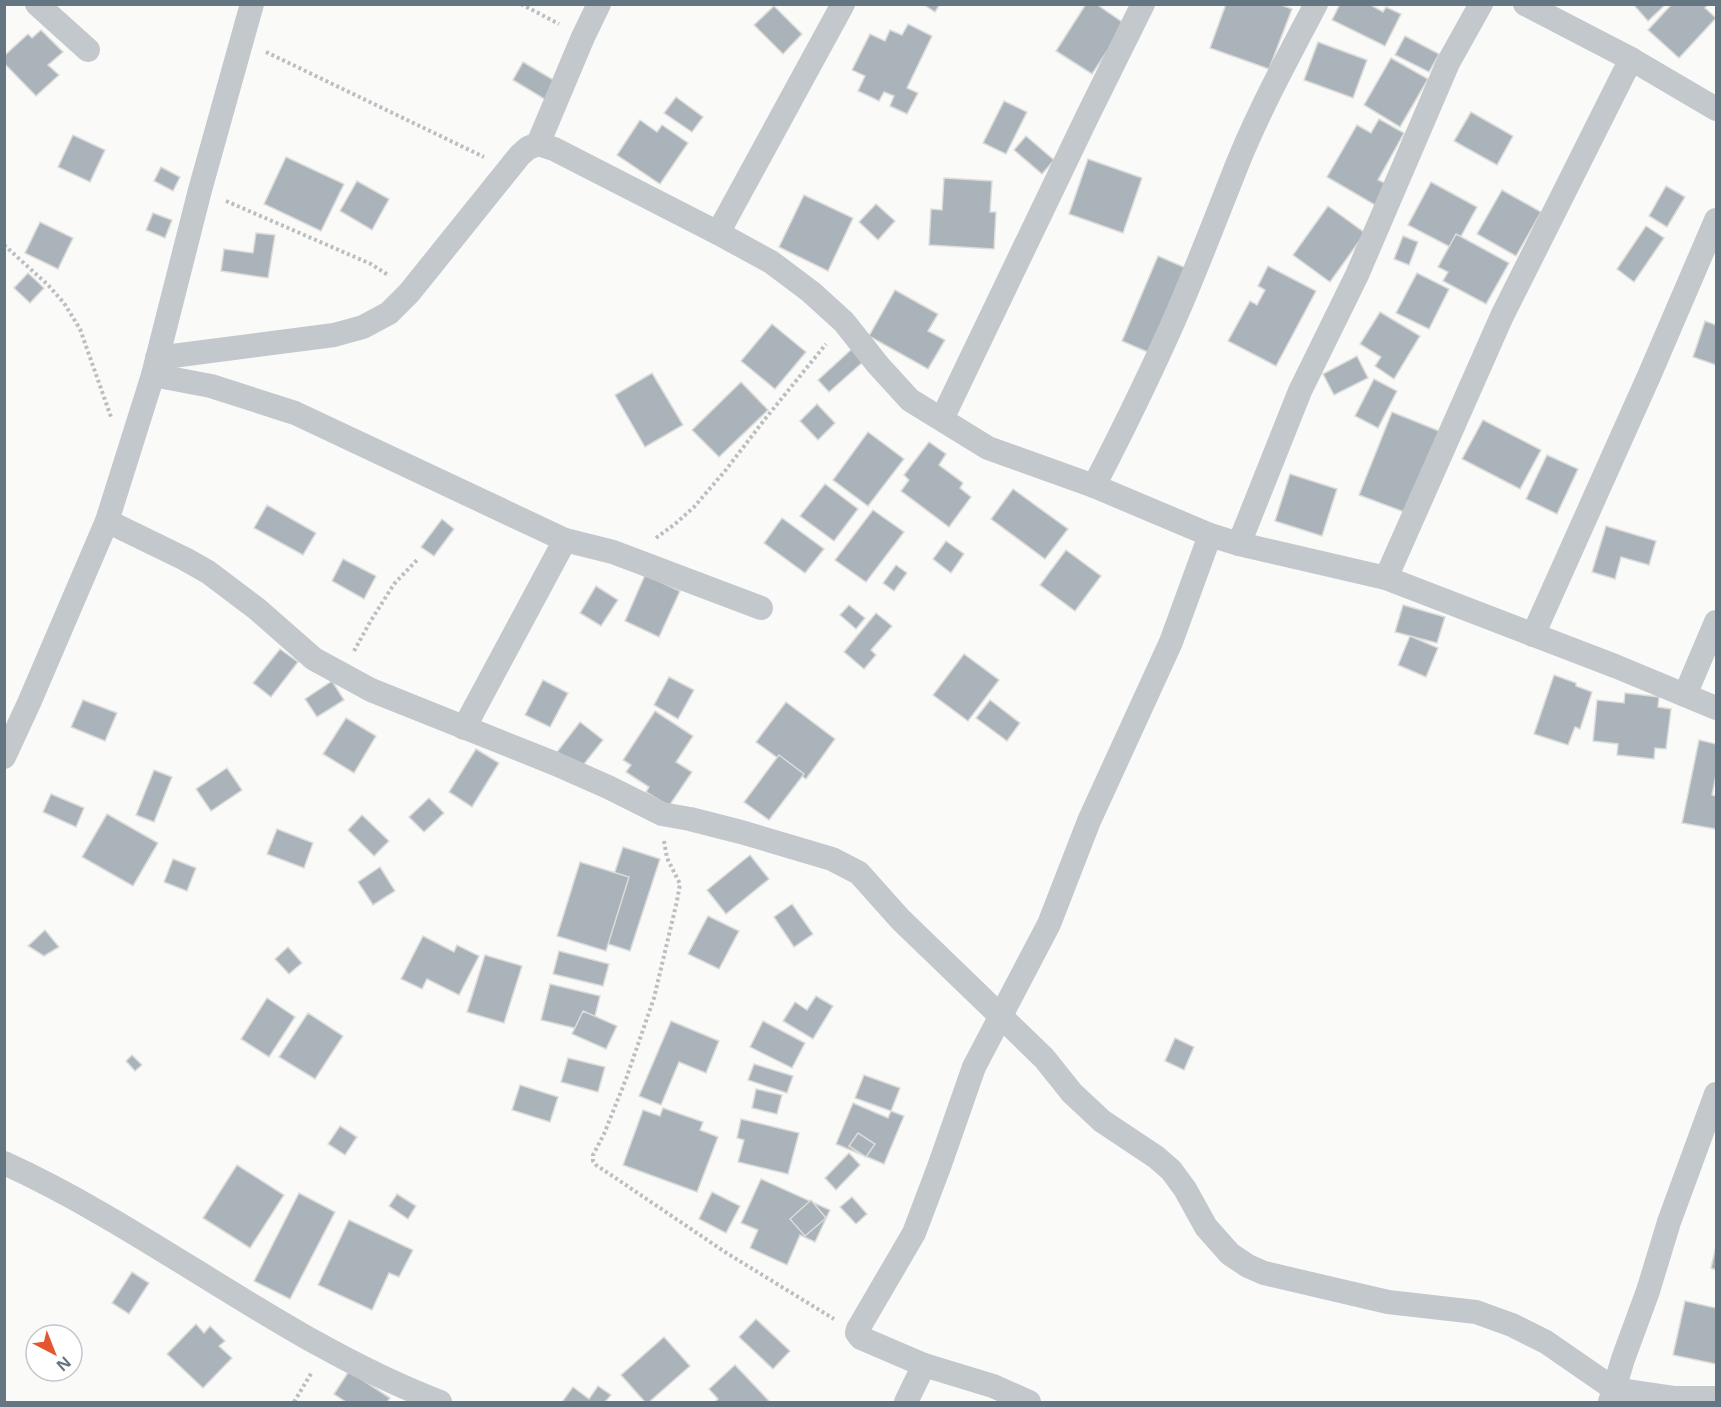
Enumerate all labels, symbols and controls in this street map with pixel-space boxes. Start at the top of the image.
north arrow [24,1323,84,1383]
text: N [52,1352,76,1377]

